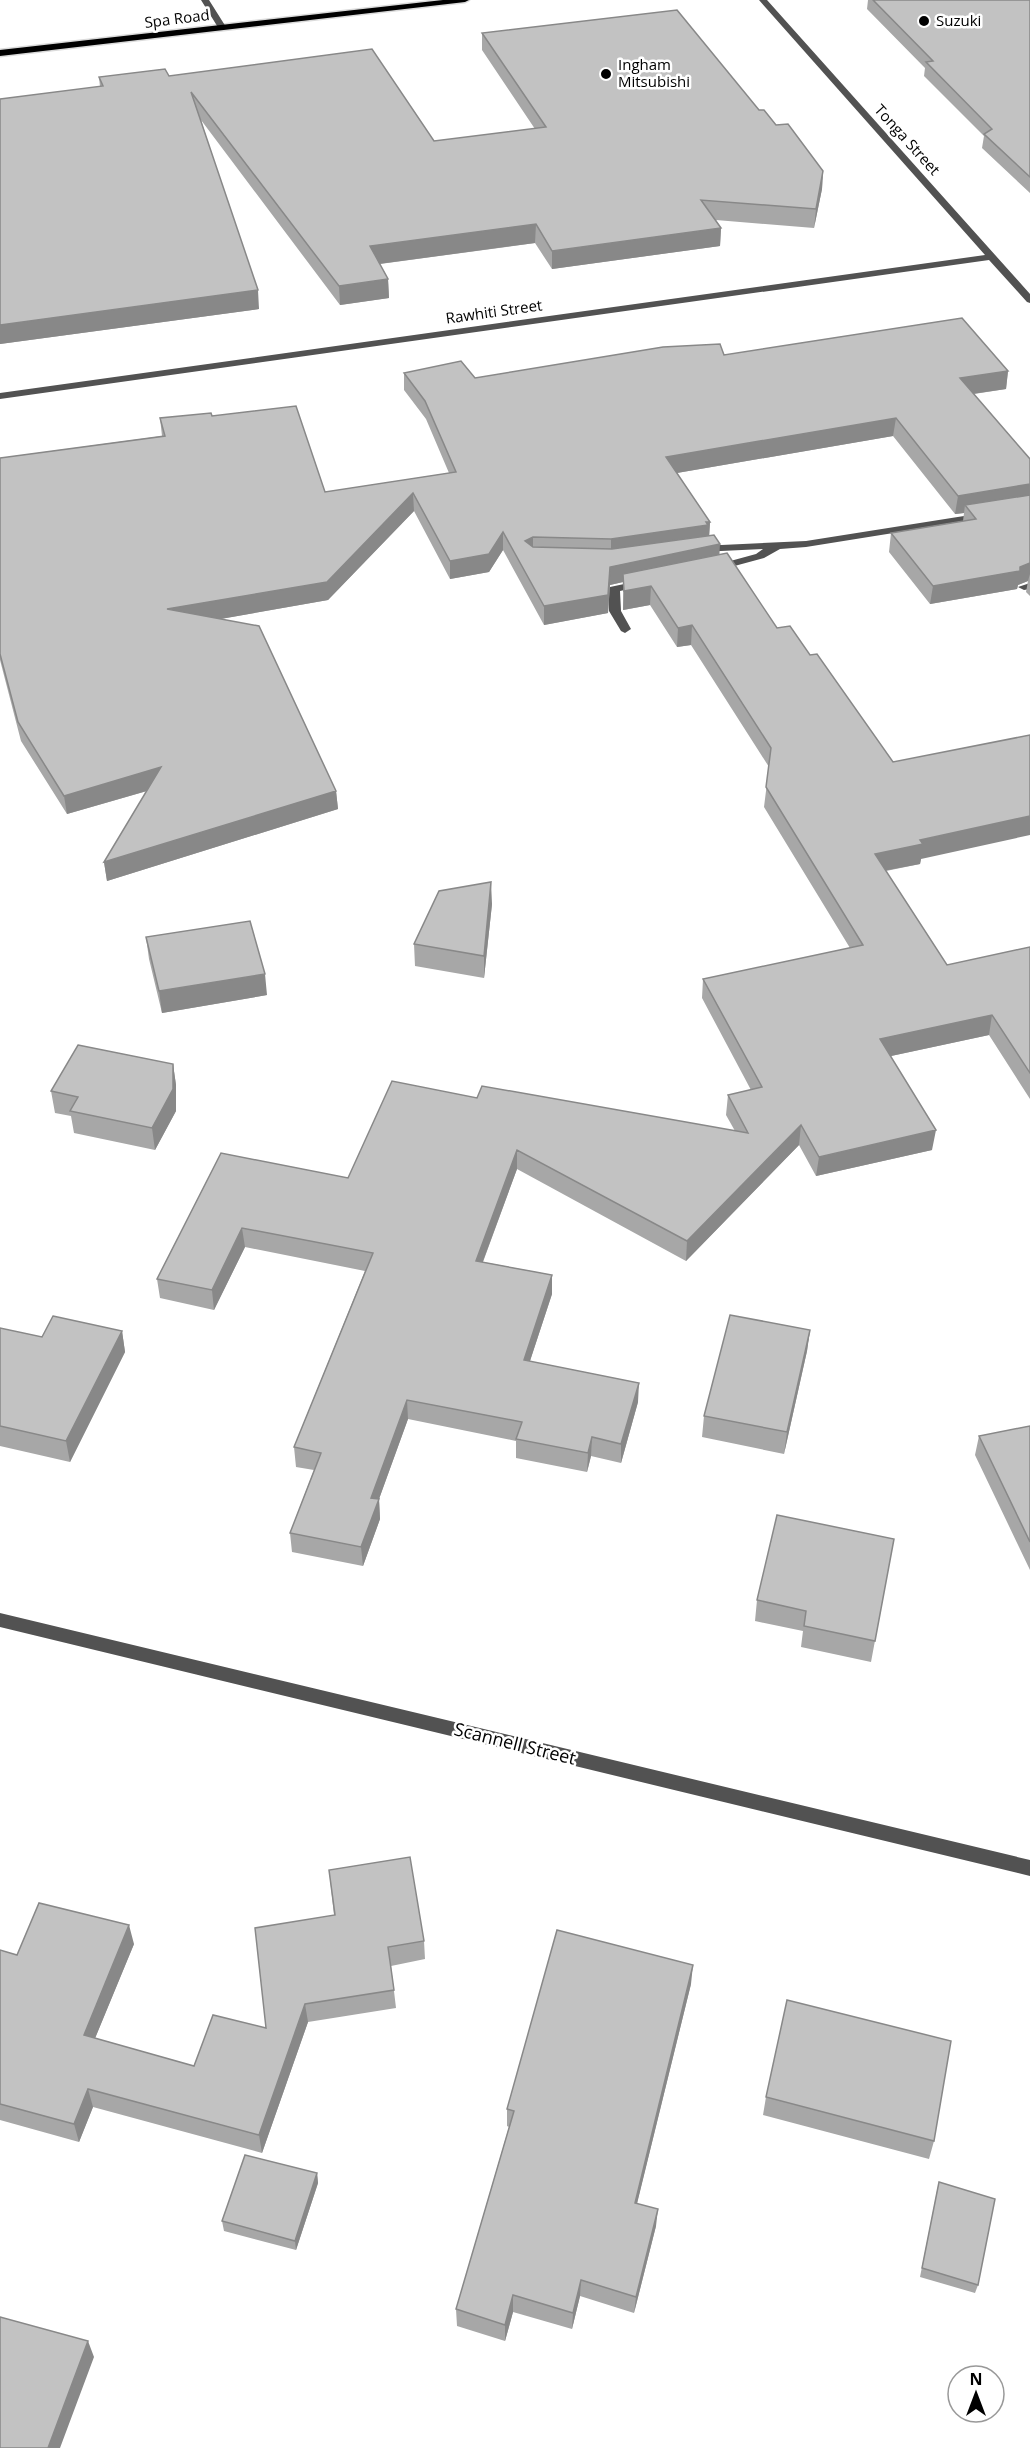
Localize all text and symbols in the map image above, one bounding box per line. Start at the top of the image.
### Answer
street label: Spa Road [143,4,211,32]
place label: Suzuki [936,10,981,30]
marker: Suzuki [917,14,931,28]
place label: Ingham Mitsubishi [618,54,690,91]
marker: Ingham Mitsubishi [599,67,613,81]
street label: Tonga Street [871,100,945,179]
street label: Rawhiti Street [444,294,543,328]
street label: Scannell Street [452,1716,579,1770]
north arrow [946,2364,1006,2424]
text: N [969,2368,983,2390]

